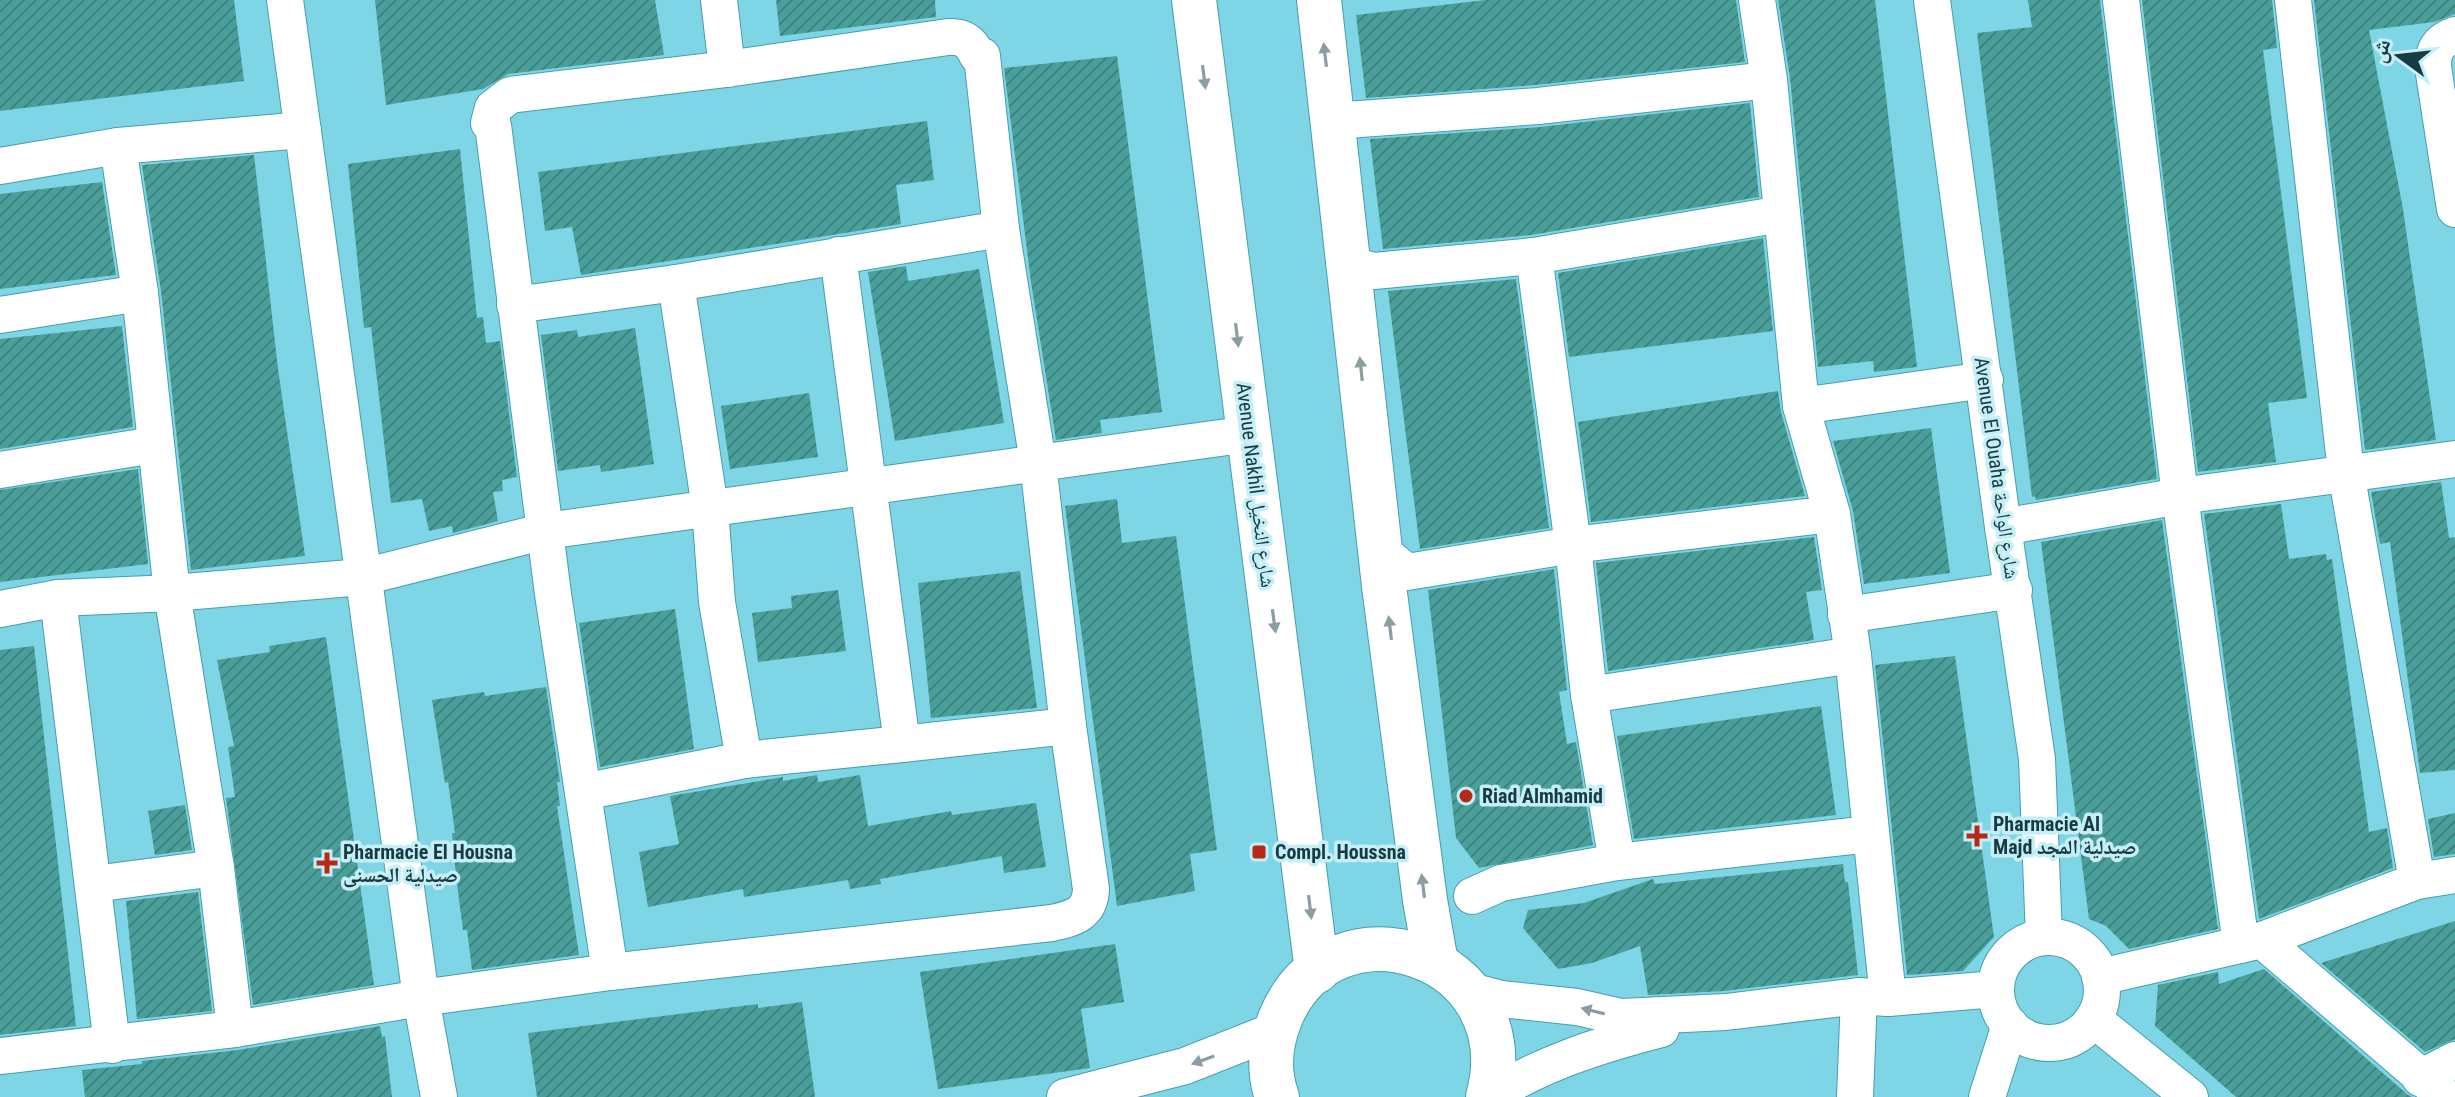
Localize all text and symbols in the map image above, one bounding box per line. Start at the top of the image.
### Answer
north arrow [2359,16,2439,96]
text: ش [2365,36,2396,66]
one-way arrow [1319,42,1332,67]
one-way arrow [1197,65,1210,90]
one-way arrow [1230,323,1243,348]
street label: Avenue El Ouaha شارع الواحة [1969,355,2024,581]
one-way arrow [1354,356,1367,381]
street label: Avenue Nakhil شارع النخيل [1231,381,1280,589]
one-way arrow [1267,609,1280,634]
one-way arrow [1383,615,1396,640]
place label: Riad Almhamid [1482,784,1603,808]
marker: Riad Almhamid [1457,787,1475,805]
place label: Pharmacie Al Majd صيدلية المجد [1993,812,2136,859]
marker: Pharmacie Al Majd صيدلية المجد [1968,827,1986,845]
place label: Pharmacie El Housna صيدلية الحسنى [343,840,513,888]
place label: Compl. Houssna [1275,840,1406,864]
marker: Compl. Houssna [1250,843,1268,861]
marker: Pharmacie El Housna صيدلية الحسنى [318,854,336,872]
one-way arrow [1416,873,1429,898]
one-way arrow [1304,894,1317,919]
one-way arrow [1581,1004,1606,1016]
one-way arrow [1191,1054,1215,1066]

